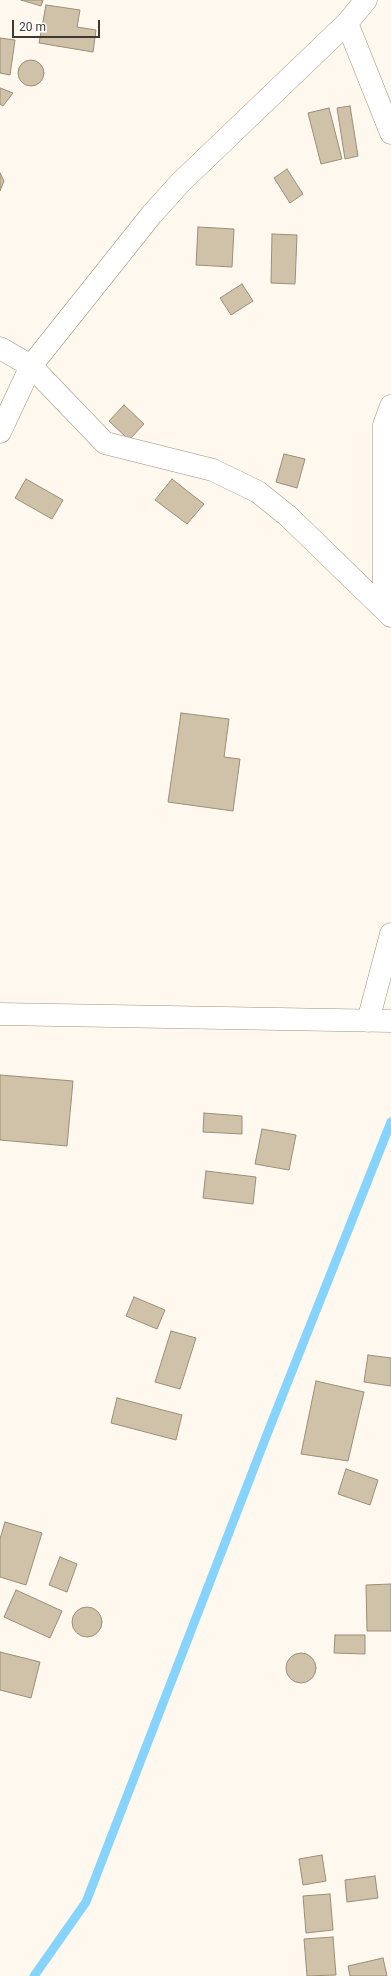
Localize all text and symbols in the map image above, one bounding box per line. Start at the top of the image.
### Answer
scale bar [14,12,102,38]
text: 20 m [19,20,46,34]

